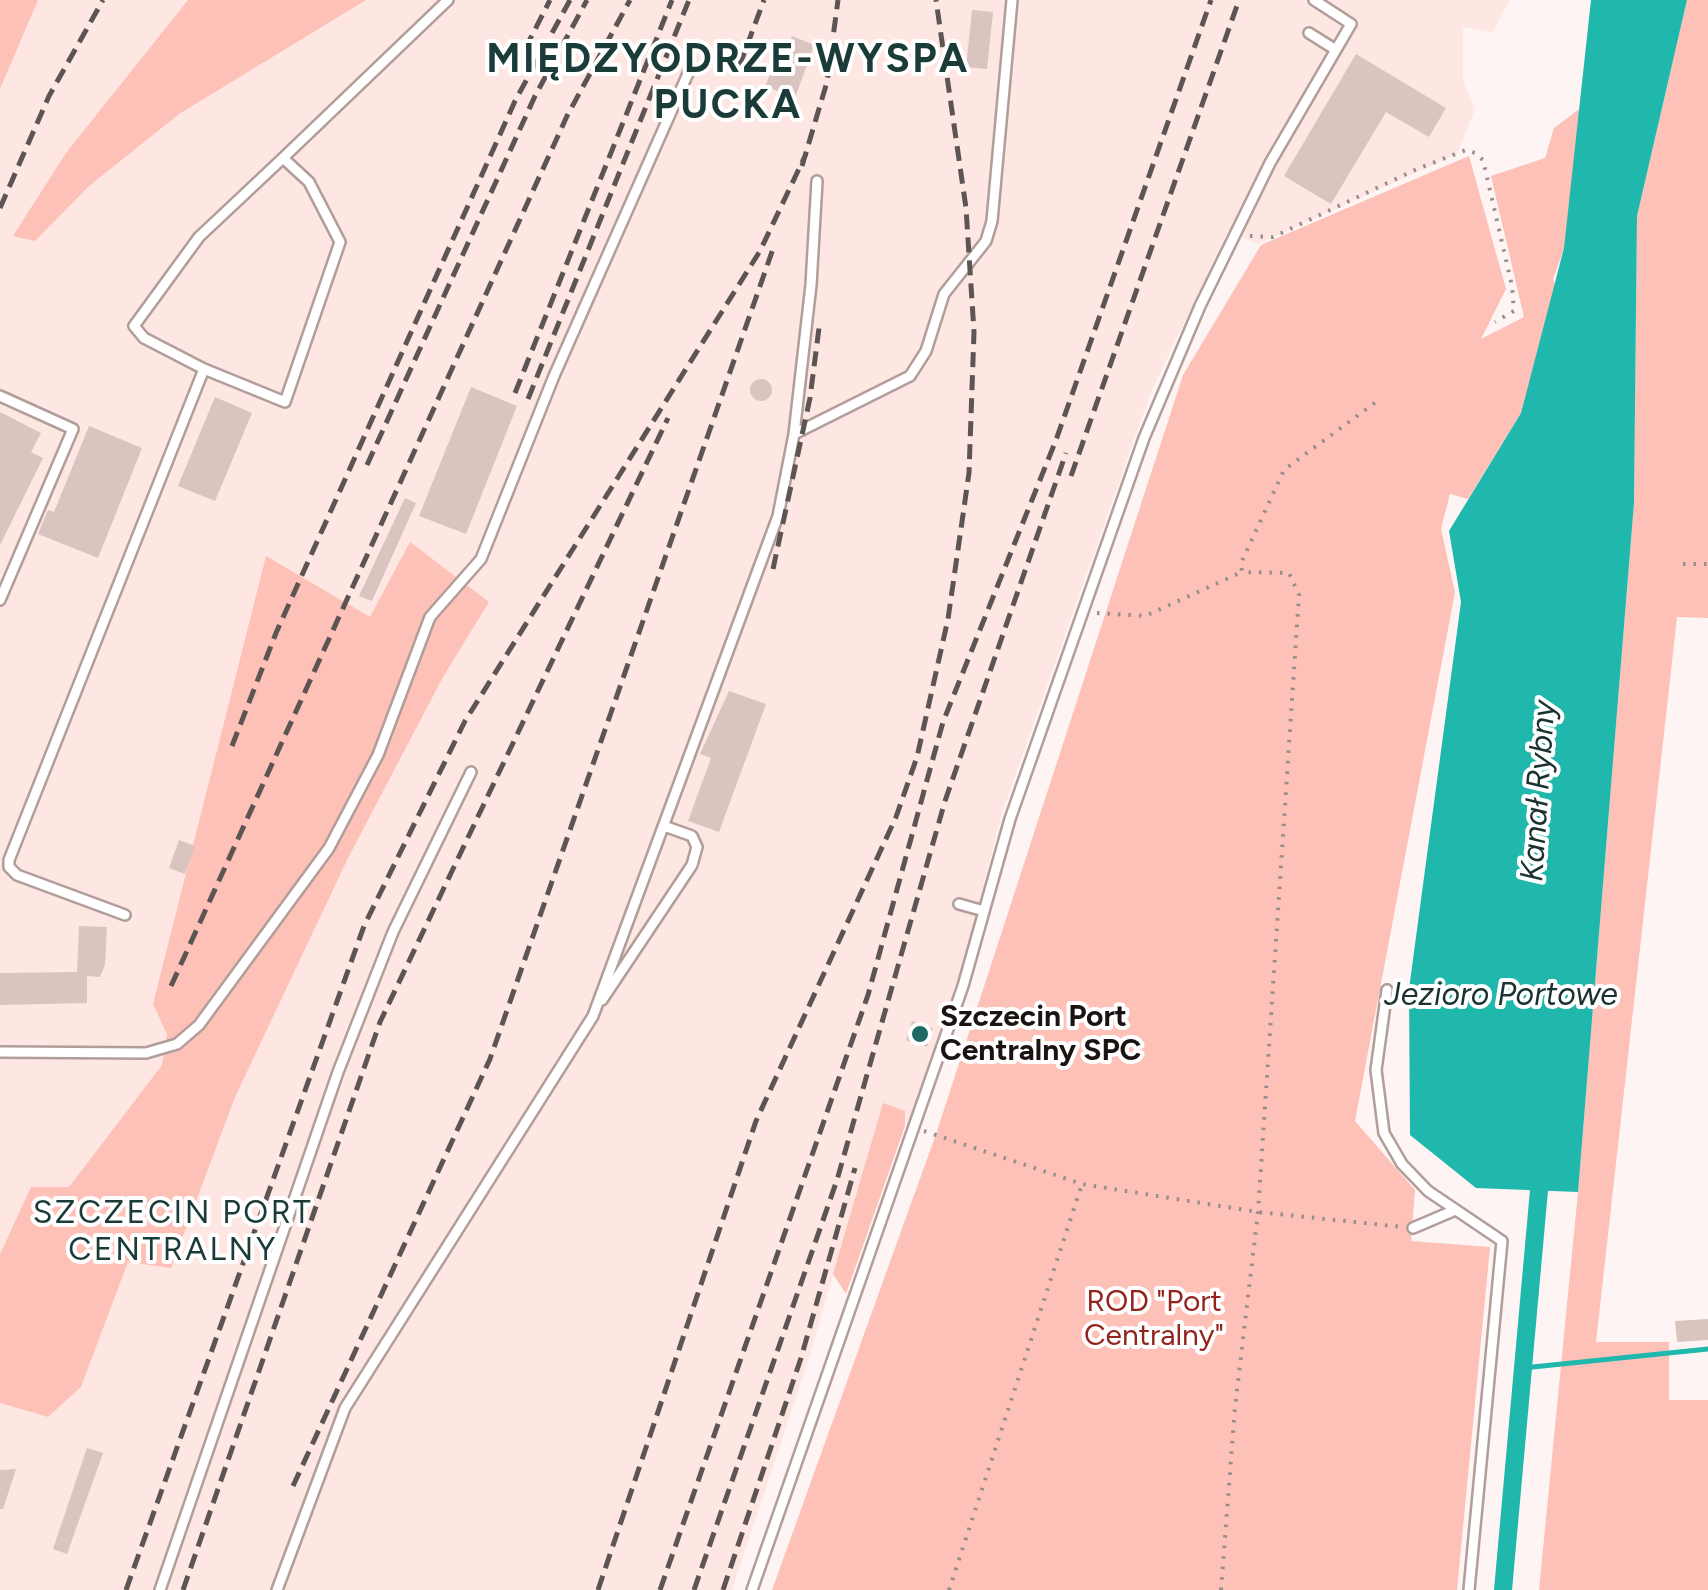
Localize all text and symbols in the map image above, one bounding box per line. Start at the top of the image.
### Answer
district label: MIĘDZYODRZE-WYSPA PUCKA [486,36,970,130]
water label: Kanał Rybny [1514,699,1564,883]
water label: Jezioro Portowe [1384,977,1618,1015]
place label: Szczecin Port Centralny SPC [940,999,1141,1070]
marker: Szczecin Port Centralny SPC [909,1023,931,1045]
district label: SZCZECIN PORT CENTRALNY [33,1195,313,1270]
park label: ROD "Port Centralny" [1084,1284,1224,1354]

